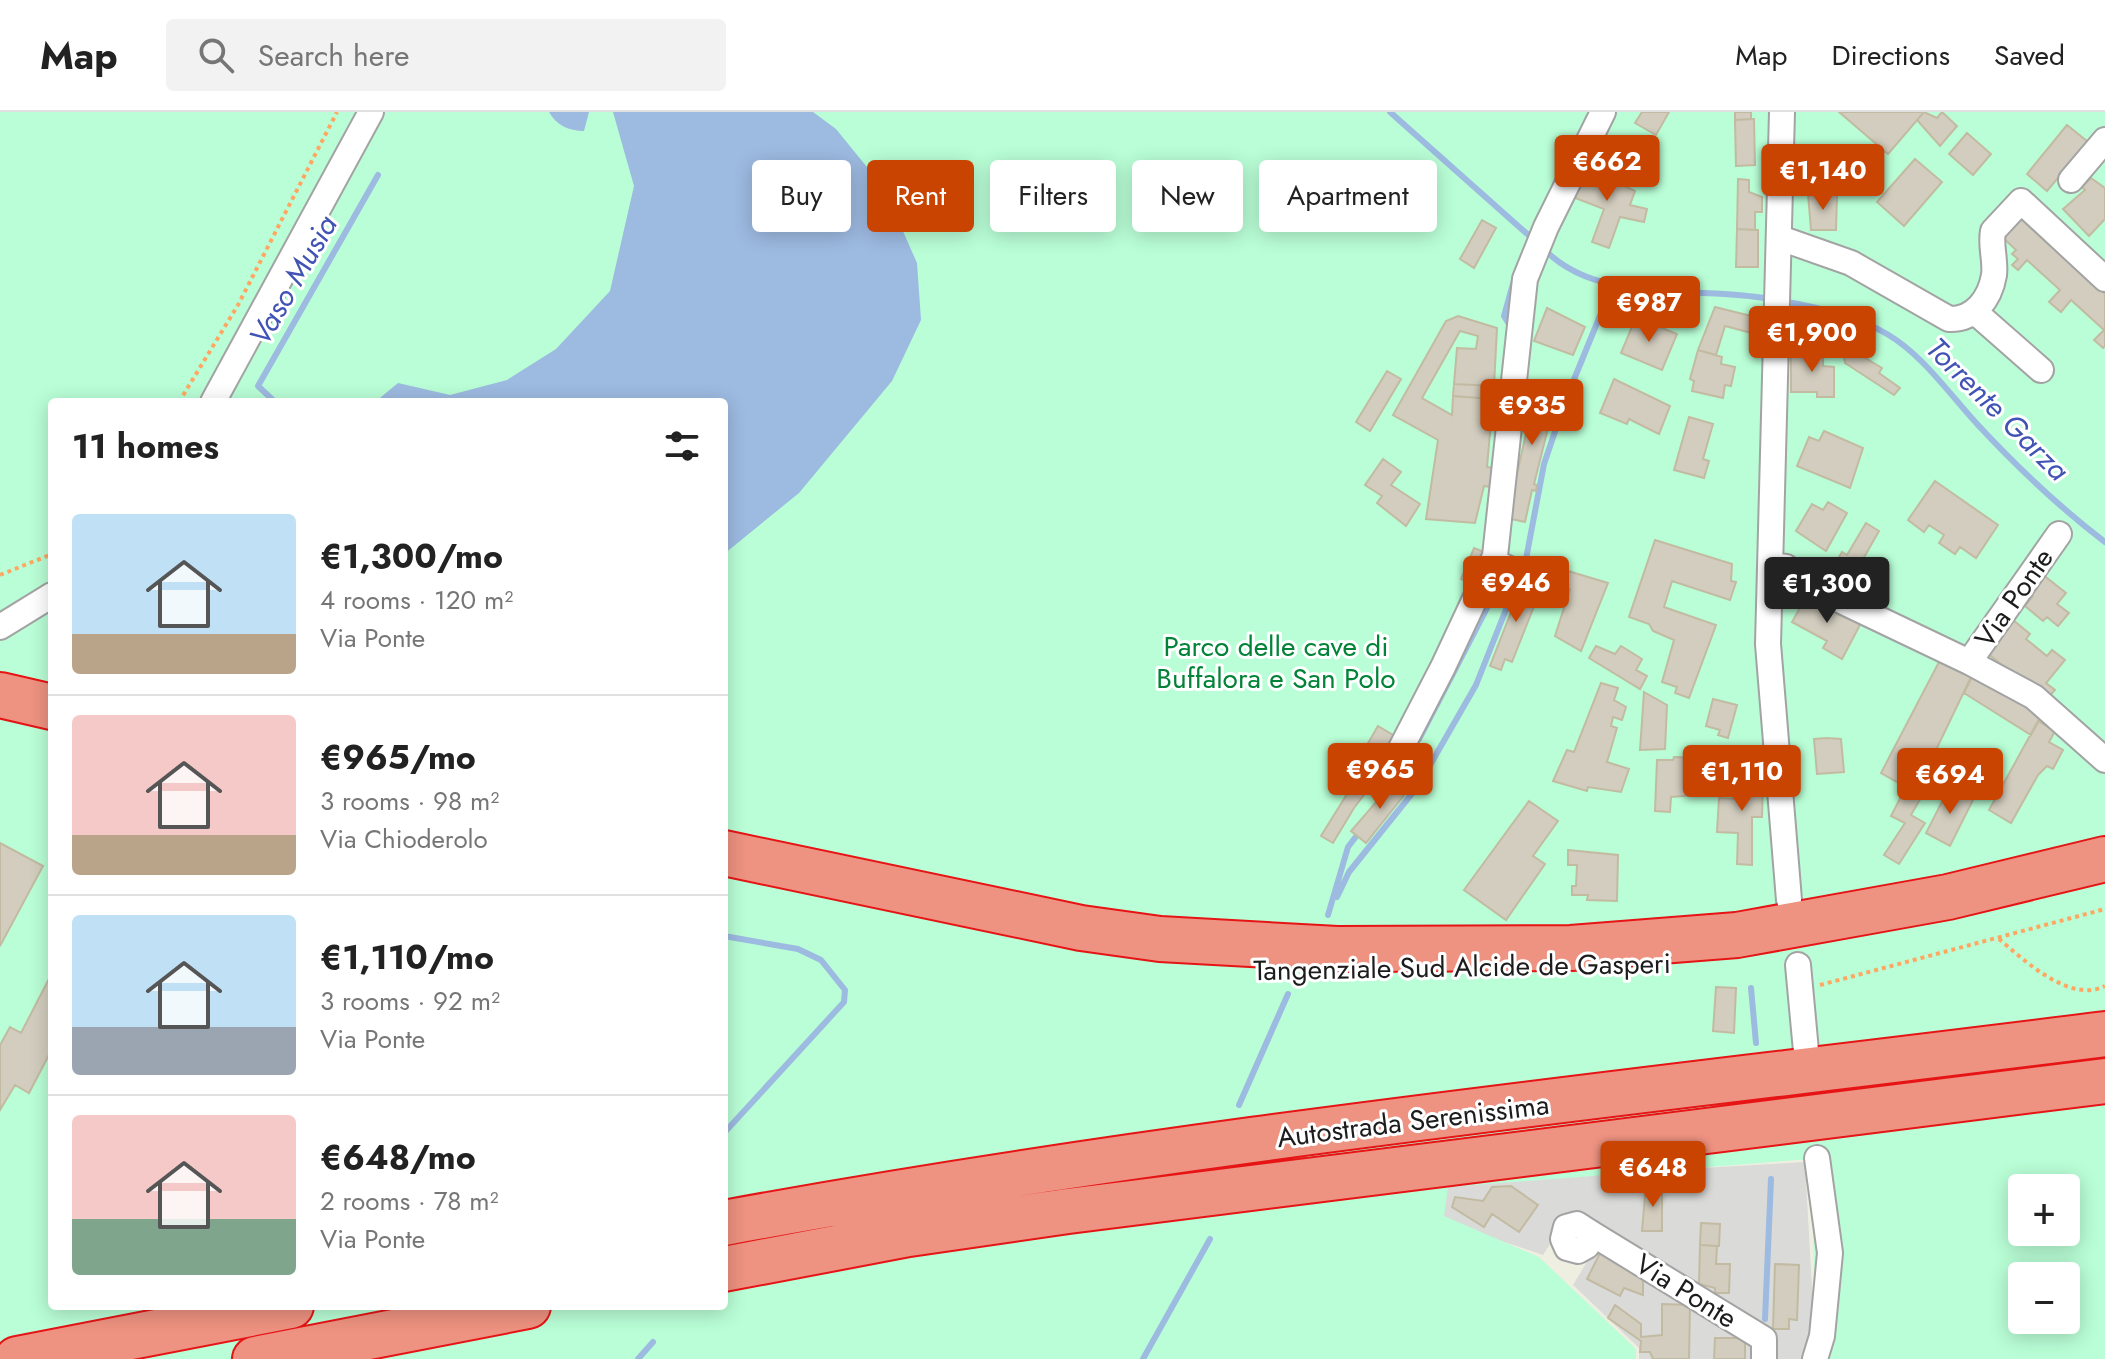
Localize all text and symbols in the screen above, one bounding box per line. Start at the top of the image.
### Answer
search box [166,19,726,91]
text: Map [40,28,118,83]
icon: search [194,33,238,77]
text: Search here [258,34,410,77]
text: Map [1735,35,1787,76]
text: Directions [1831,35,1950,76]
text: Saved [1994,35,2065,76]
pin: €662 [1560,135,1654,203]
text: €662 [1573,142,1641,180]
pin: €1,140 [1758,144,1888,212]
text: €1,140 [1779,151,1867,189]
chip: Buy [752,160,851,232]
chip: Rent [867,160,974,232]
chip: Filters [990,160,1116,232]
chip: New [1132,160,1243,232]
chip: Apartment [1259,160,1437,232]
water label: Vaso Musia [238,206,348,353]
pin: €987 [1602,276,1696,344]
text: €987 [1616,283,1682,321]
pin: €1,900 [1747,306,1877,374]
text: €1,900 [1767,313,1857,351]
water label: Torrente Garza [1917,328,2080,491]
pin: €935 [1485,379,1579,447]
text: €935 [1498,386,1566,424]
text: 11 homes [72,422,219,471]
icon: filters [660,424,704,468]
text: €1,300/mo [320,532,503,581]
street label: Via Ponte [1965,540,2063,656]
icon: home [136,546,232,642]
pin: €946 [1469,556,1563,624]
pin: €1,300 [1762,557,1892,625]
text: €946 [1481,563,1551,601]
text: €1,300 [1782,564,1872,602]
text: 4 rooms · 120 m² [320,581,513,619]
text: Via Ponte [320,619,425,657]
park label: Parco delle cave di Buffalora e San Polo [1156,626,1396,699]
text: €965/mo [320,733,476,782]
pin: €965 [1333,743,1427,811]
pin: €1,110 [1677,745,1807,813]
icon: home [136,747,232,843]
pin: €694 [1903,748,1997,816]
text: €965 [1346,750,1414,788]
text: €1,110 [1701,752,1783,790]
text: €694 [1915,755,1985,793]
text: 3 rooms · 98 m² [320,782,499,820]
text: Via Chioderolo [320,820,488,858]
text: €1,110/mo [320,933,494,982]
street label: Tangenziale Sud Alcide de Gasperi [1253,943,1671,991]
icon: home [136,947,232,1043]
text: 3 rooms · 92 m² [320,982,500,1020]
text: Via Ponte [320,1020,425,1058]
street label: Autostrada Serenissima [1274,1084,1552,1158]
text: €648/mo [320,1133,476,1182]
pin: €648 [1606,1141,1700,1209]
icon: home [136,1147,232,1243]
text: €648 [1619,1148,1687,1186]
map controls [2008,1174,2080,1334]
button: + [2008,1174,2080,1246]
text: 2 rooms · 78 m² [320,1182,499,1220]
text: Via Ponte [320,1220,425,1258]
street label: Via Ponte [1627,1244,1745,1338]
button: − [2008,1262,2080,1334]

